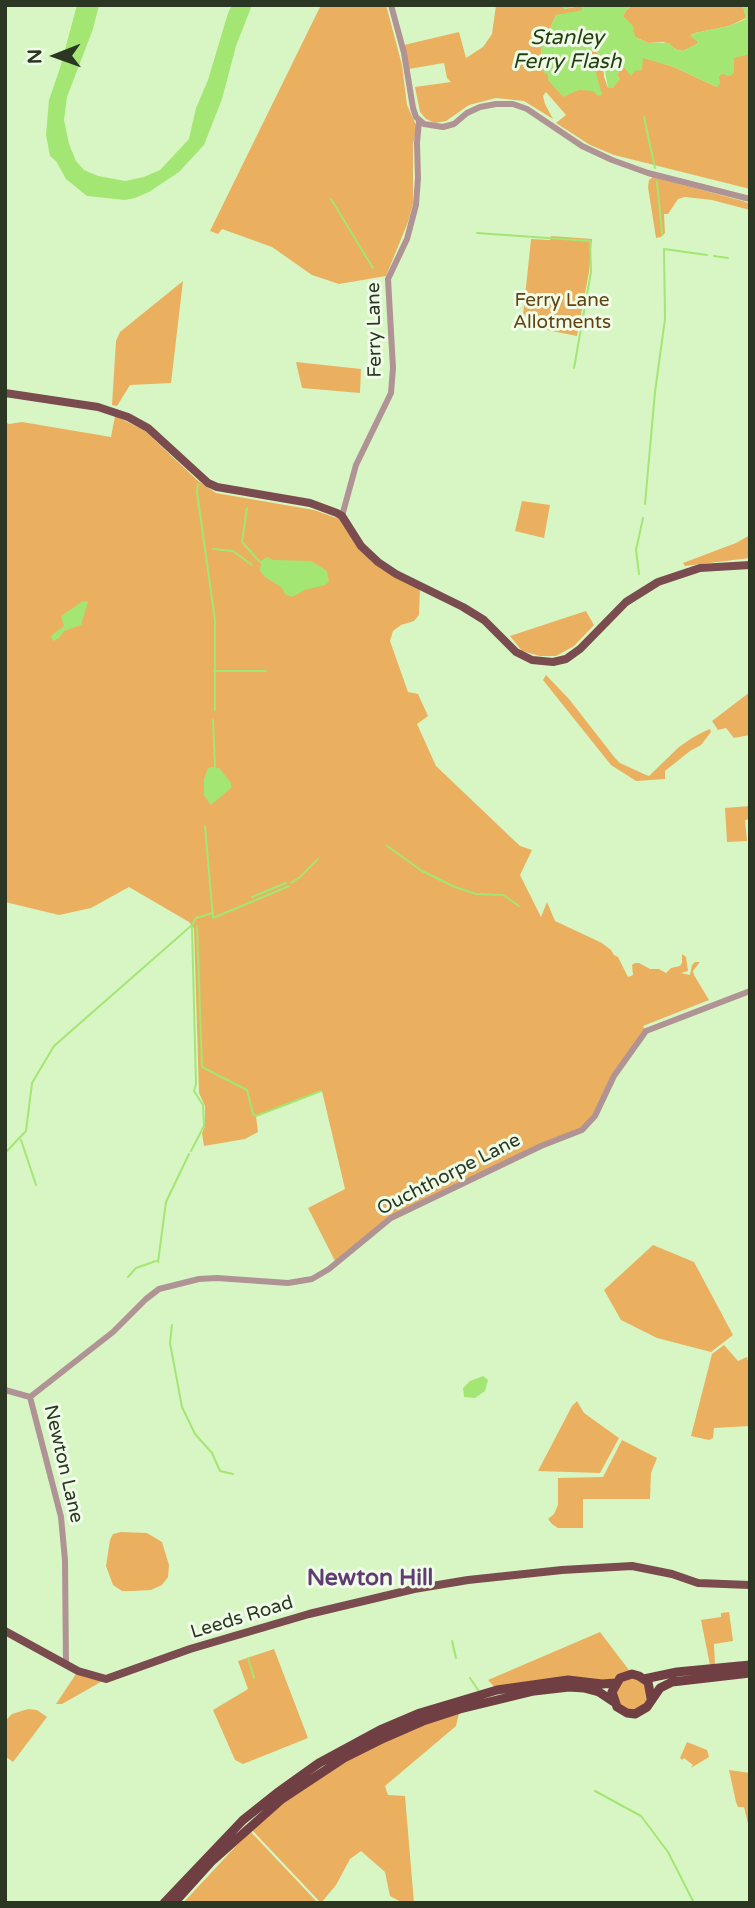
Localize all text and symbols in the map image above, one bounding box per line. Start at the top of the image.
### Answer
north arrow [21,21,91,91]
water label: Stanley Ferry Flash [512,25,622,75]
text: N [24,49,46,64]
street label: Ferry Lane [363,282,387,378]
park label: Ferry Lane Allotments [513,290,611,334]
street label: Ouchthorpe Lane [374,1129,524,1221]
street label: Newton Lane [38,1403,88,1525]
district label: Newton Hill [307,1565,433,1593]
street label: Leeds Road [188,1592,296,1644]

